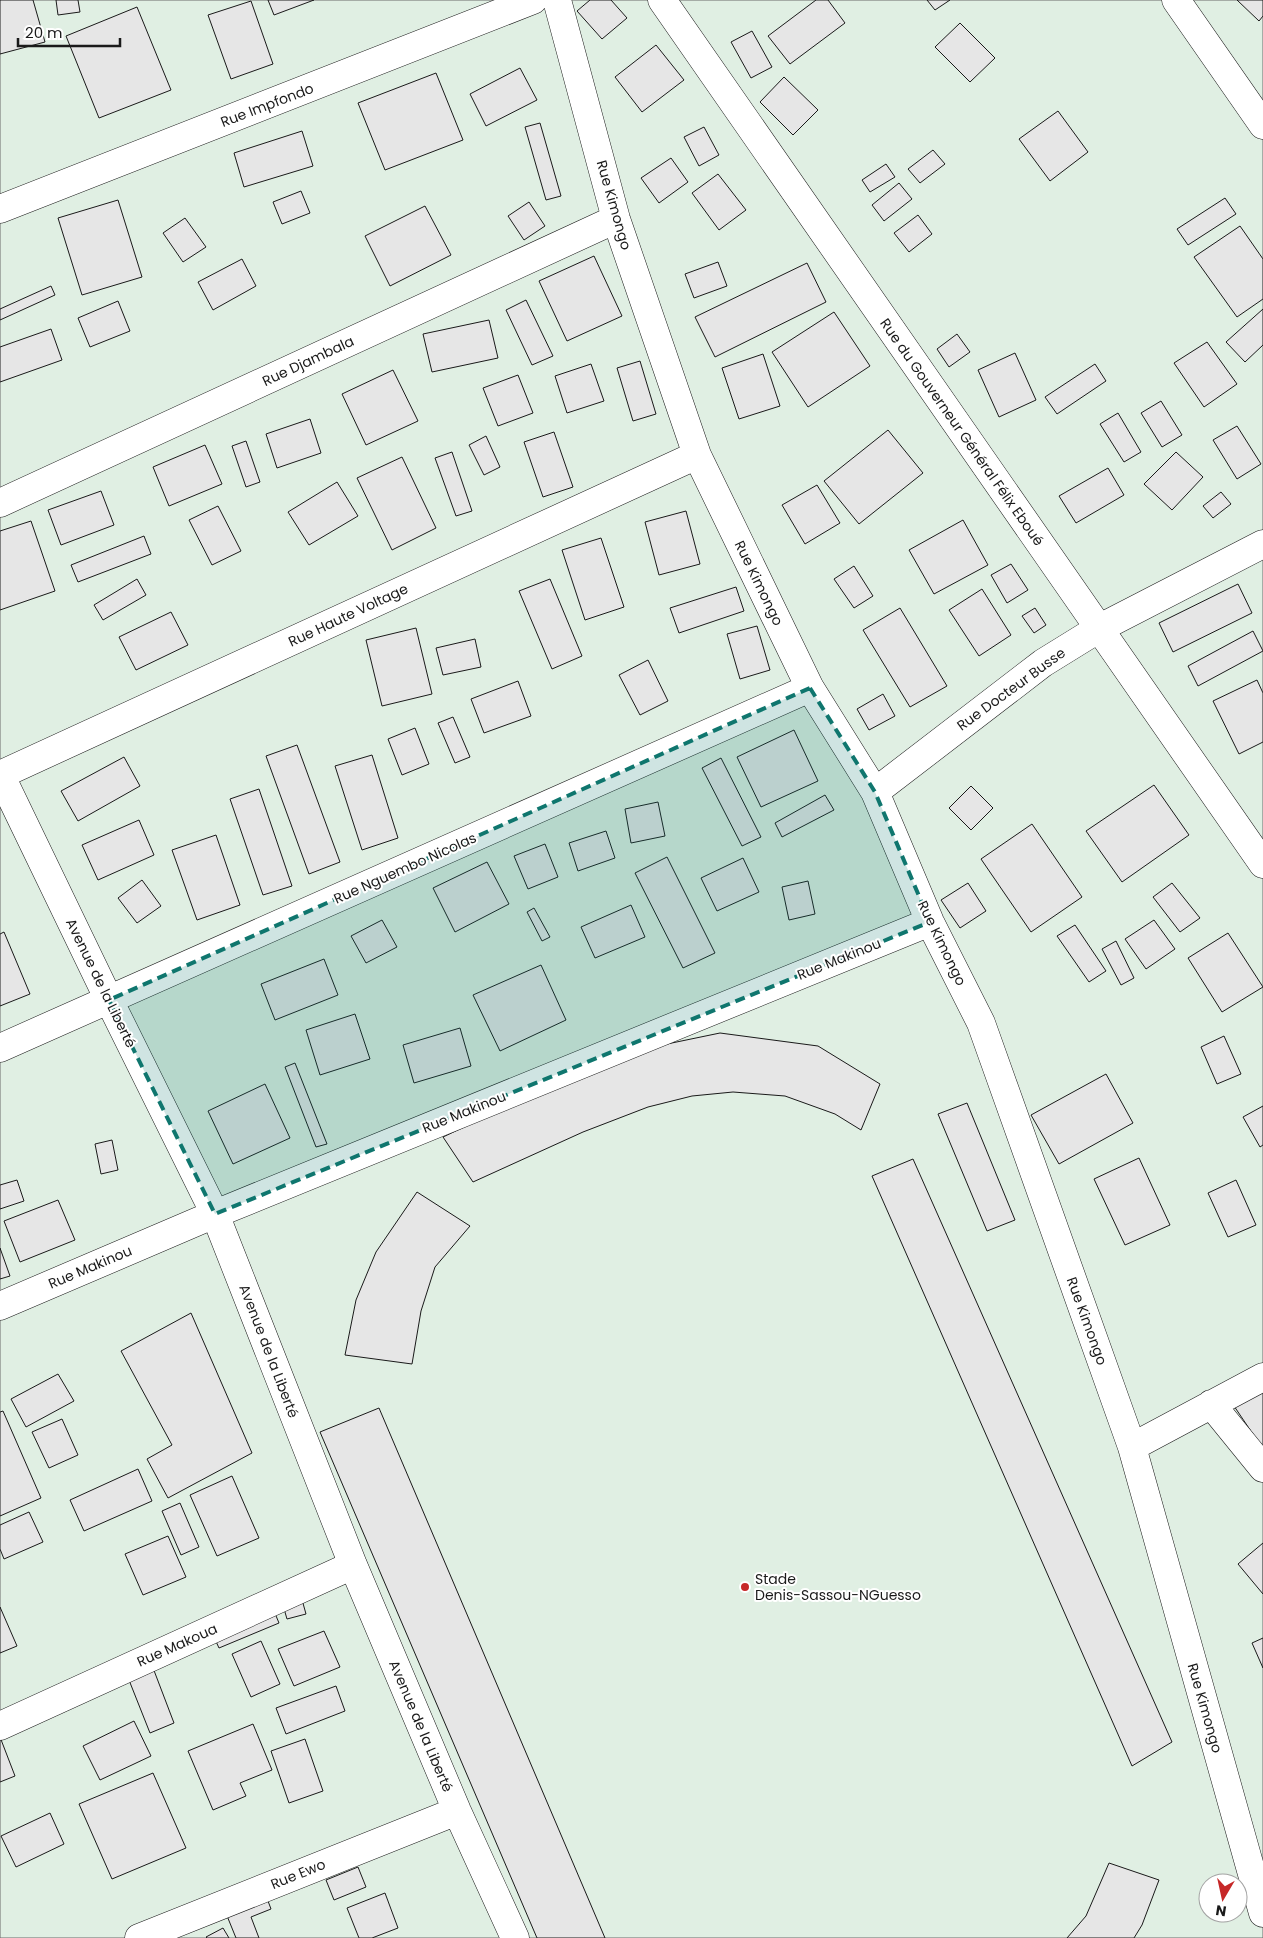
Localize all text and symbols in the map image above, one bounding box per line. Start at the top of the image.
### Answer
scale bar [18,15,120,47]
text: 20 m [25,22,63,43]
street label: Rue Impfondo [218,78,316,132]
street label: Rue Kimongo [592,158,636,252]
street label: Rue du Gouverneur Général Félix Eboué [875,314,1049,550]
street label: Rue Djambala [259,331,357,391]
street label: Rue Kimongo [730,537,788,629]
street label: Rue Haute Voltage [285,578,411,652]
street label: Rue Docteur Busse [953,643,1070,735]
street label: Rue Nguembo Nicolas [330,827,480,909]
street label: Rue Kimongo [913,897,971,989]
street label: Avenue de la Liberté [61,915,141,1051]
street label: Rue Makinou [794,933,884,985]
street label: Rue Makinou [419,1086,509,1138]
street label: Rue Makinou [45,1240,135,1294]
street label: Rue Kimongo [1062,1274,1112,1368]
street label: Avenue de la Liberté [234,1281,304,1421]
place label: Stade Denis-Sassou-NGuesso [755,1569,921,1605]
marker: Stade Denis-Sassou-NGuesso [739,1581,751,1593]
street label: Rue Makoua [134,1618,220,1672]
street label: Avenue de la Liberté [384,1657,458,1795]
street label: Rue Kimongo [1183,1661,1227,1755]
street label: Rue Ewo [268,1854,328,1894]
north arrow [1198,1873,1248,1923]
text: N [1214,1900,1228,1922]

